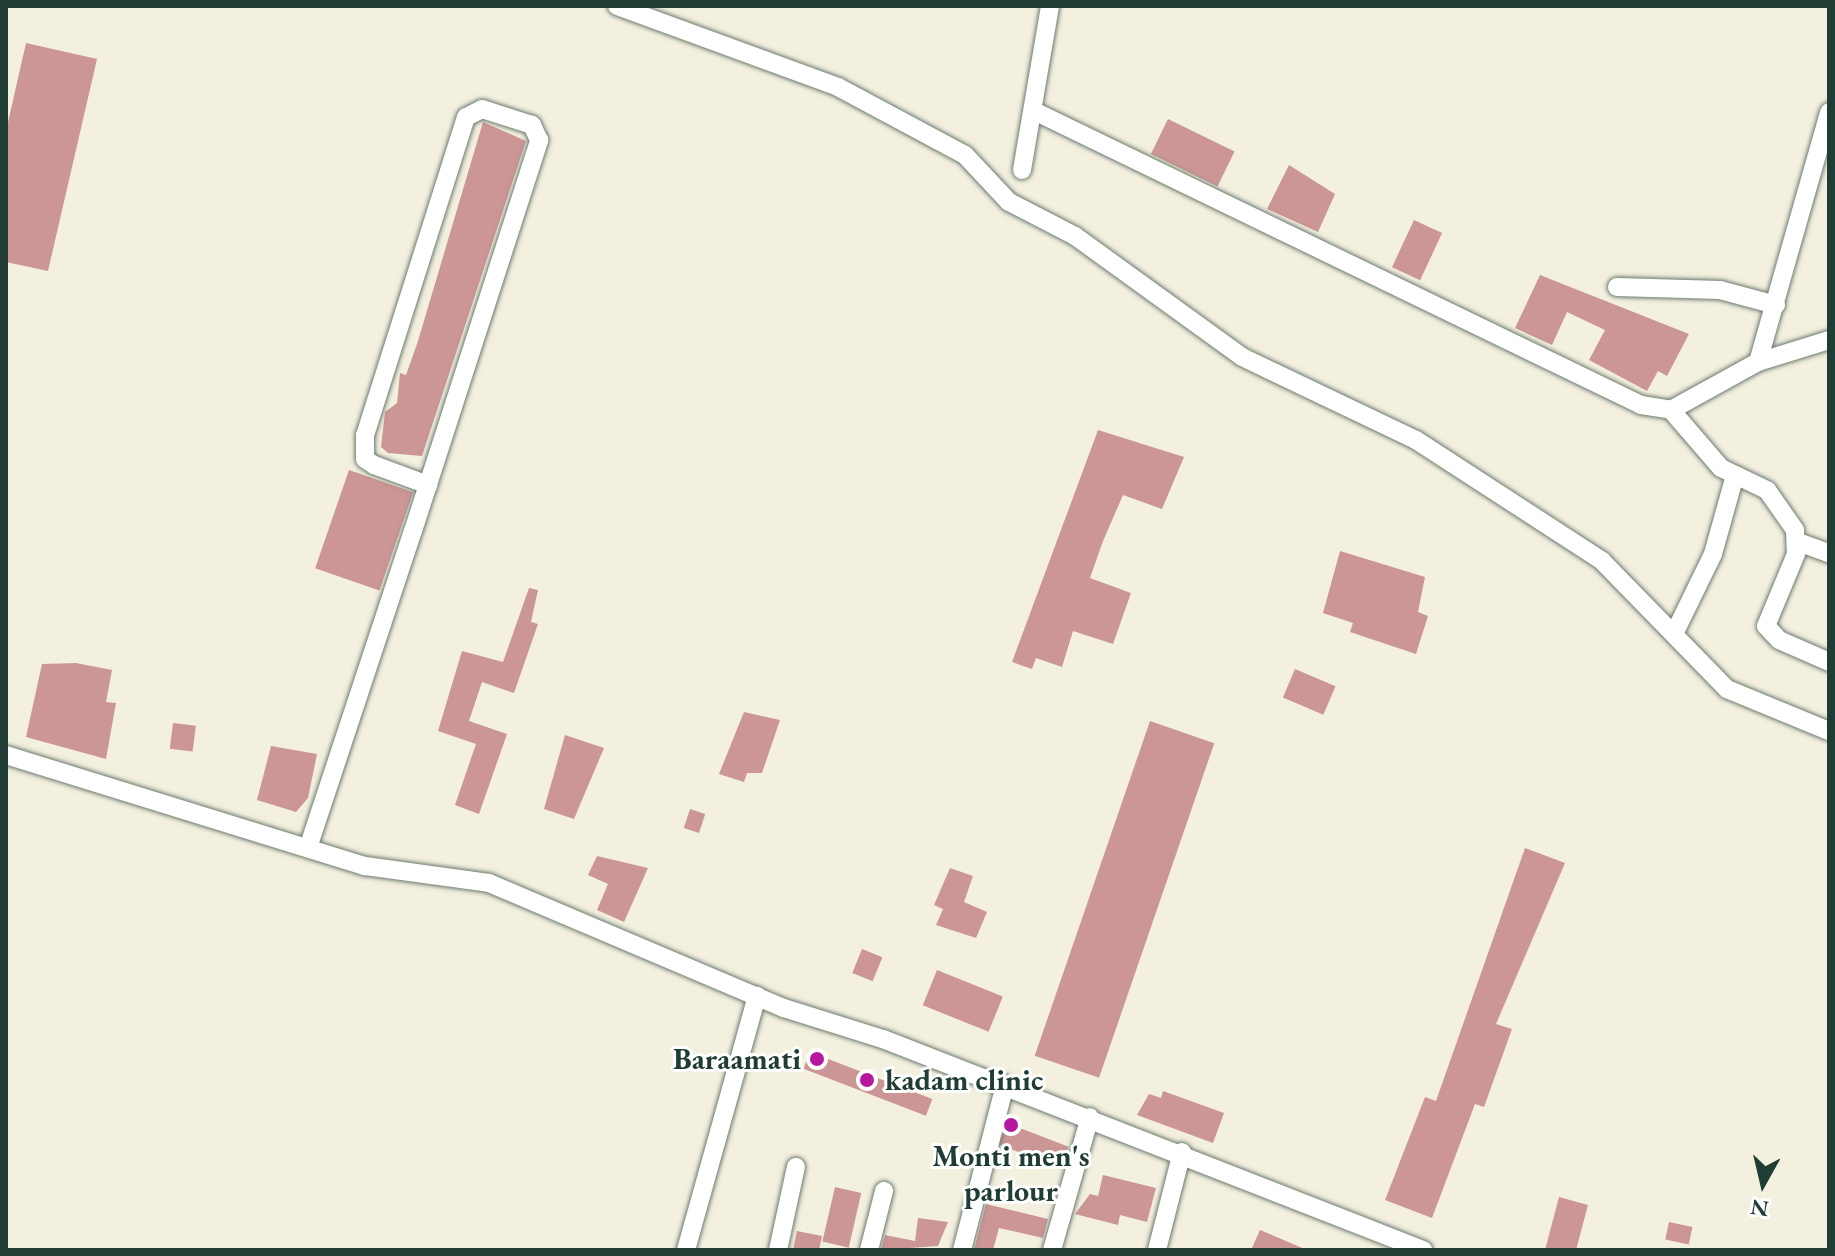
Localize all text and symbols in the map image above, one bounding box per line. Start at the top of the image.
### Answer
place label: Baraamati [673,1041,801,1077]
marker: Baraamati [808,1050,826,1068]
place label: kadam clinic [885,1062,1043,1098]
marker: kadam clinic [856,1069,878,1091]
marker: Monti men's parlour [1002,1116,1020,1134]
place label: Monti men's parlour [932,1138,1090,1208]
north arrow [1723,1144,1803,1224]
text: N [1749,1193,1770,1224]

